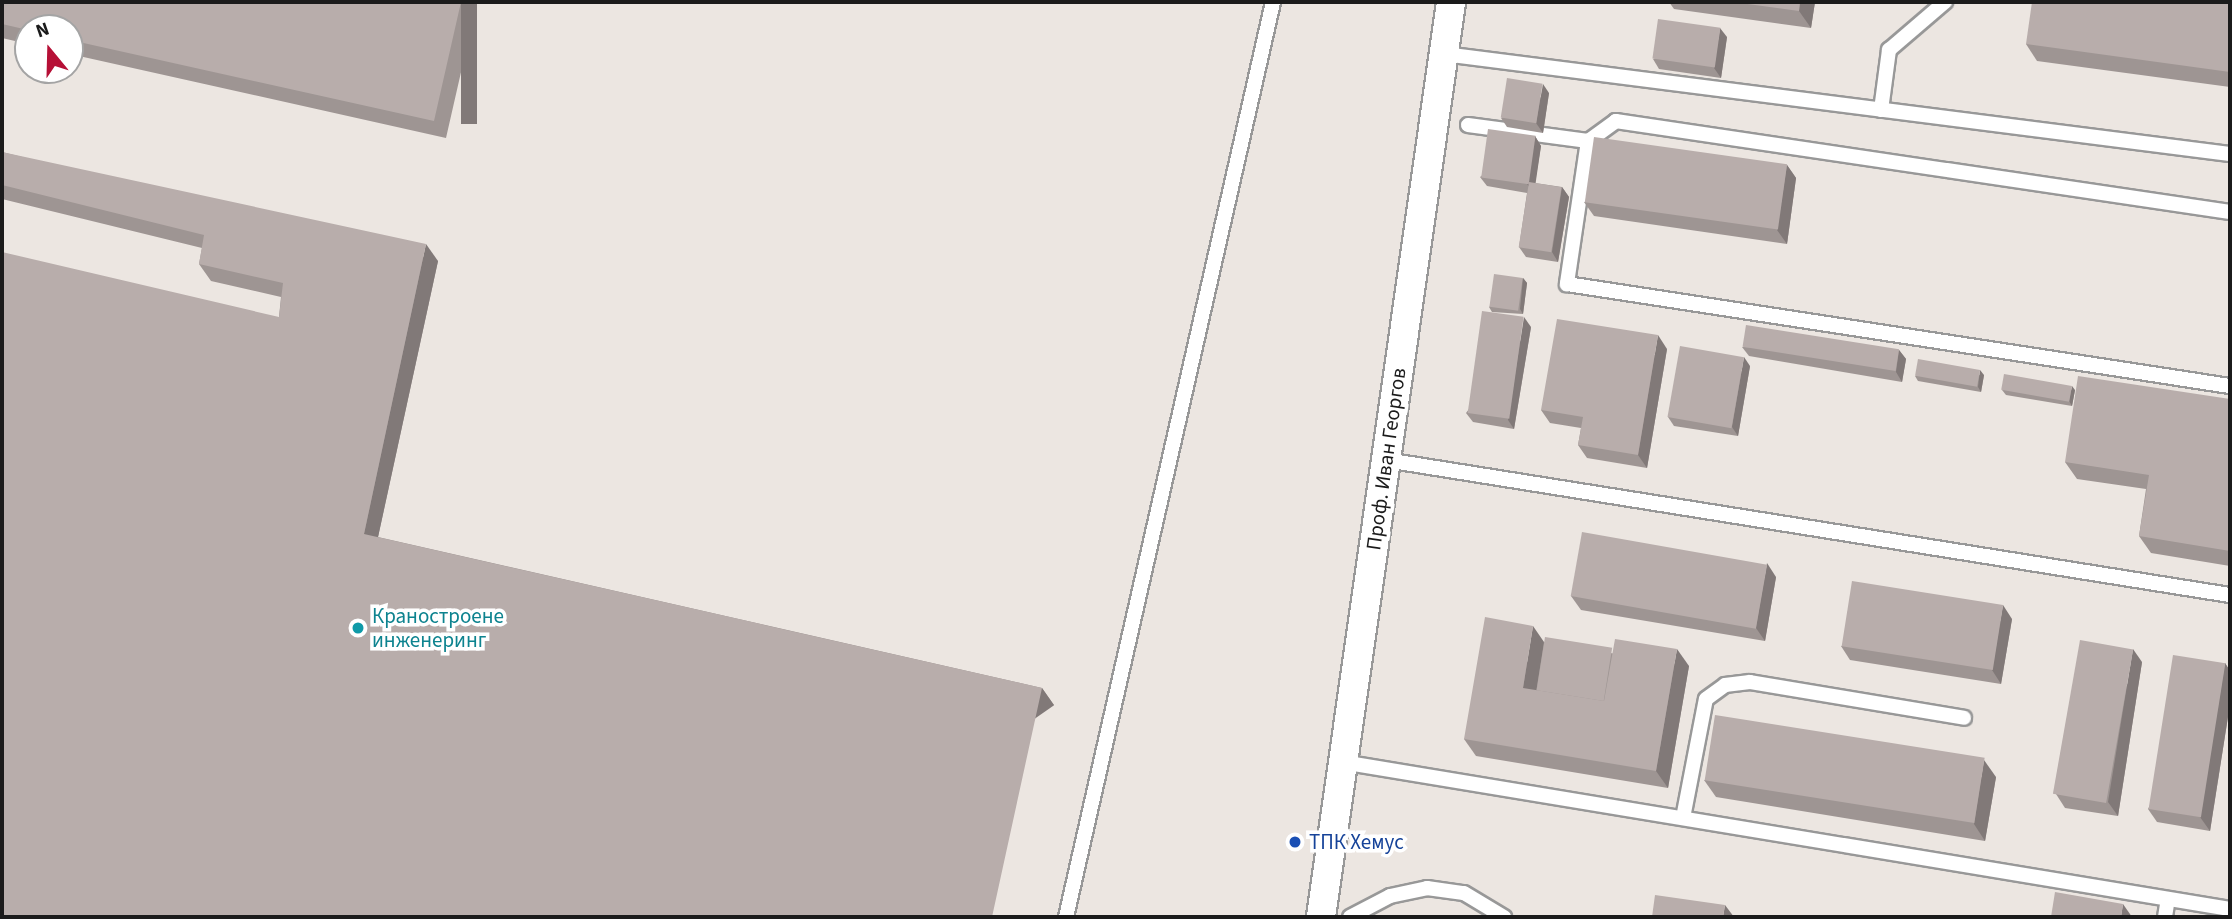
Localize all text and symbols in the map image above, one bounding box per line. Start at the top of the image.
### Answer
north arrow [14,14,84,84]
text: N [32,16,53,45]
street label: Проф. Иван Георгов [1361,366,1411,552]
place label: Краностроене инженеринг [372,603,504,653]
marker: Краностроене инженеринг [350,620,366,636]
place label: ТПК Хемус [1309,829,1404,855]
marker: ТПК Хемус [1287,834,1303,850]

